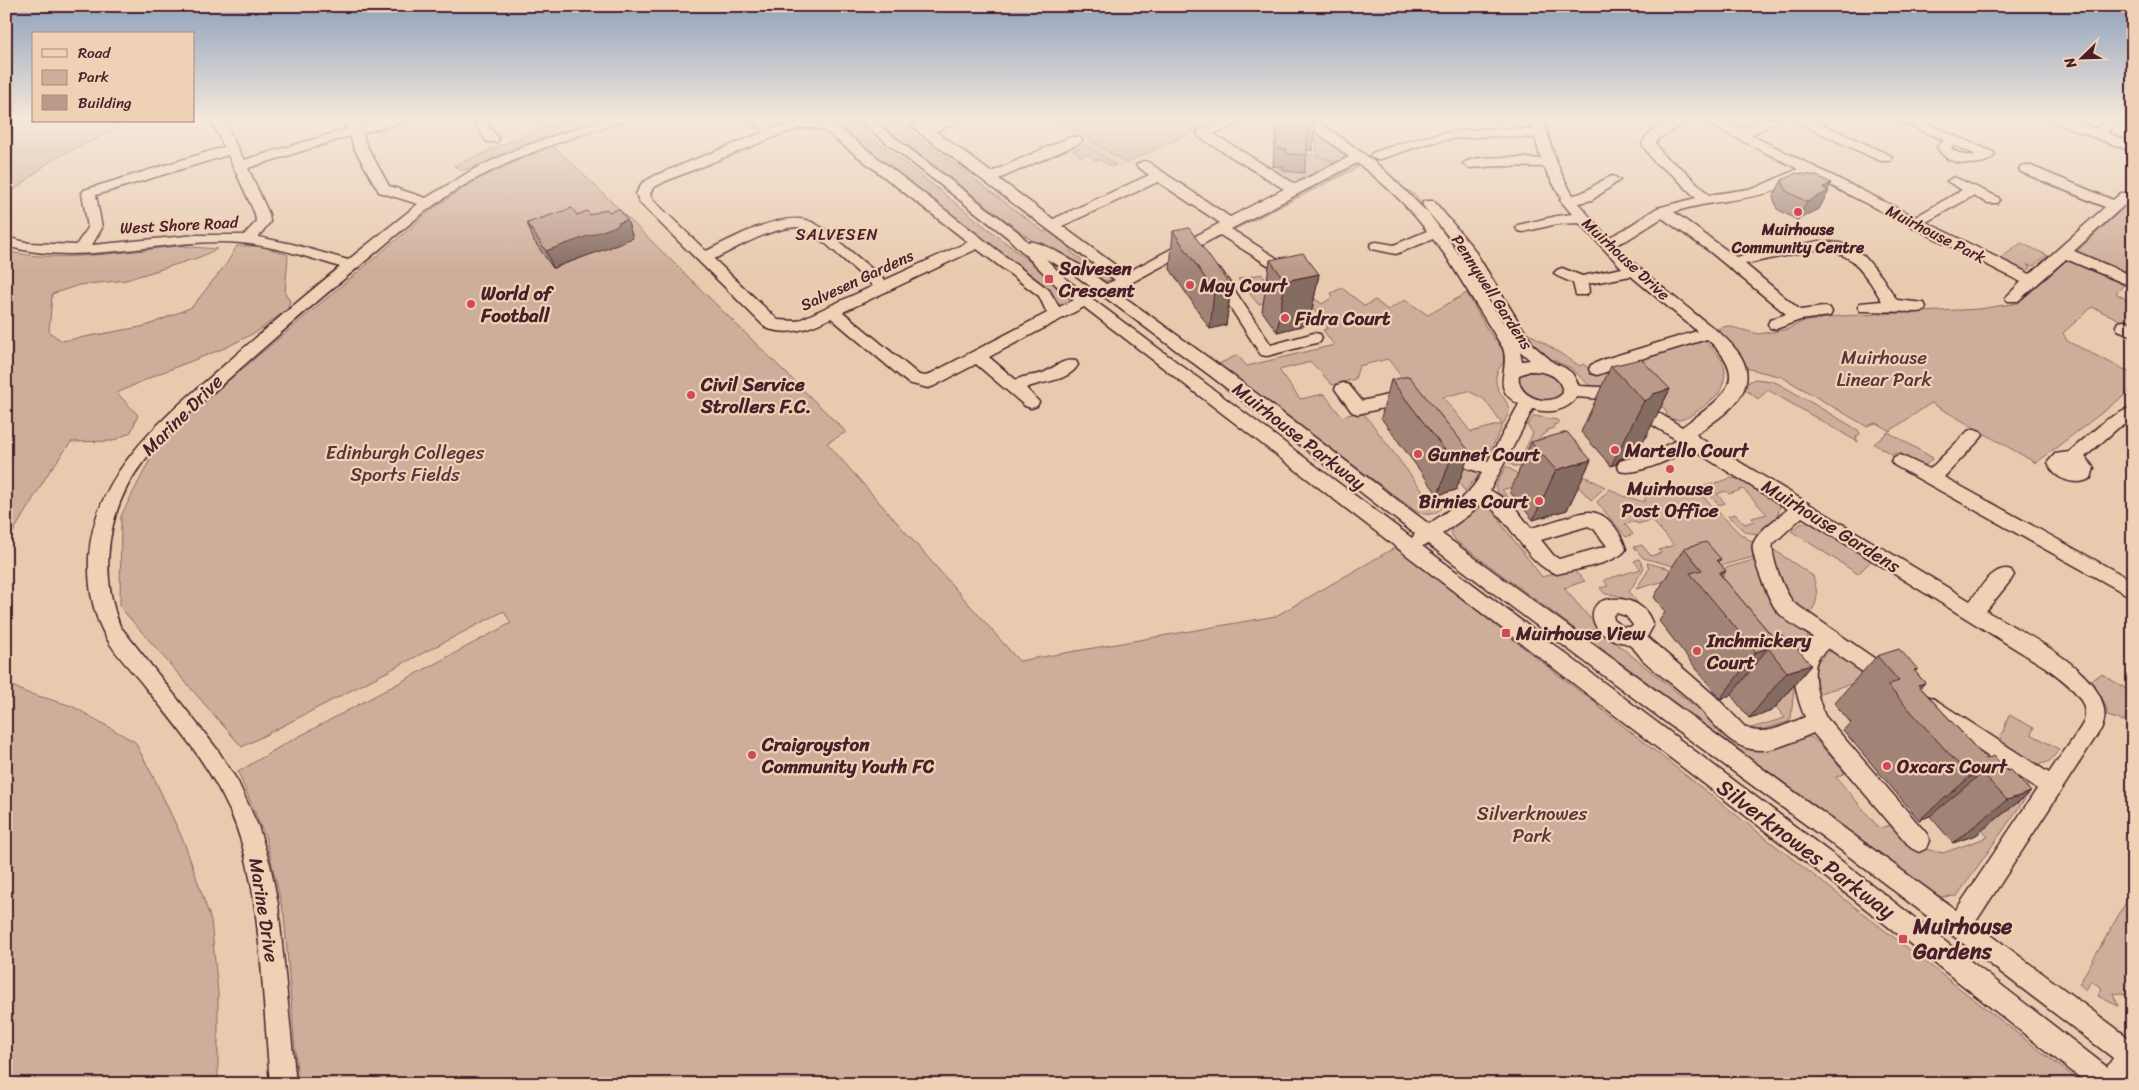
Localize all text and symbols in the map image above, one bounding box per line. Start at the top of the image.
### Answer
legend [32,32,195,122]
north arrow [2056,32,2106,82]
text: Road [78,40,111,66]
text: N [2057,53,2084,73]
text: Park [78,64,109,90]
text: Building [78,90,132,116]
street label: Muirhouse Park [1881,196,1992,272]
marker: Muirhouse Community Centre [1792,206,1804,218]
street label: West Shore Road [119,207,240,243]
street label: Muirhouse Drive [1575,210,1677,308]
place label: Muirhouse Community Centre [1731,215,1865,262]
district label: SALVESEN [795,220,879,249]
street label: Pennywell Gardens [1444,228,1541,356]
street label: Salvesen Gardens [795,241,919,319]
place label: Salvesen Crescent [1058,252,1136,307]
place label: May Court [1199,269,1288,302]
marker: Salvesen Crescent [1043,273,1055,285]
place label: World of Football [480,277,555,332]
marker: May Court [1184,279,1196,291]
marker: World of Football [465,298,477,310]
place label: Fidra Court [1294,302,1391,335]
marker: Fidra Court [1279,312,1291,324]
park label: Muirhouse Linear Park [1836,341,1933,396]
street label: Marine Drive [133,366,231,464]
place label: Civil Service Strollers F.C. [700,368,812,423]
street label: Muirhouse Parkway [1225,373,1373,499]
marker: Civil Service Strollers F.C. [685,389,697,401]
place label: Martello Court [1624,434,1750,467]
park label: Edinburgh Colleges Sports Fields [326,436,485,491]
place label: Gunnet Court [1427,438,1541,471]
marker: Martello Court [1609,444,1621,456]
marker: Gunnet Court [1412,448,1424,460]
marker: Muirhouse Post Office [1664,463,1676,475]
street label: Muirhouse Gardens [1755,470,1907,582]
place label: Muirhouse Post Office [1622,472,1719,527]
place label: Birnies Court [1419,485,1530,518]
marker: Birnies Court [1533,495,1545,507]
place label: Muirhouse View [1515,617,1646,650]
place label: Inchmickery Court [1706,624,1812,679]
marker: Muirhouse View [1500,627,1512,639]
marker: Inchmickery Court [1691,645,1703,657]
place label: Craigroyston Community Youth FC [761,728,935,783]
marker: Craigroyston Community Youth FC [746,749,758,761]
place label: Oxcars Court [1897,750,2008,783]
marker: Oxcars Court [1881,760,1893,772]
street label: Silverknowes Parkway [1708,768,1905,930]
park label: Silverknowes Park [1477,797,1587,852]
street label: Marine Drive [239,855,289,965]
place label: Muirhouse Gardens [1912,907,2013,971]
marker: Muirhouse Gardens [1897,933,1909,945]

